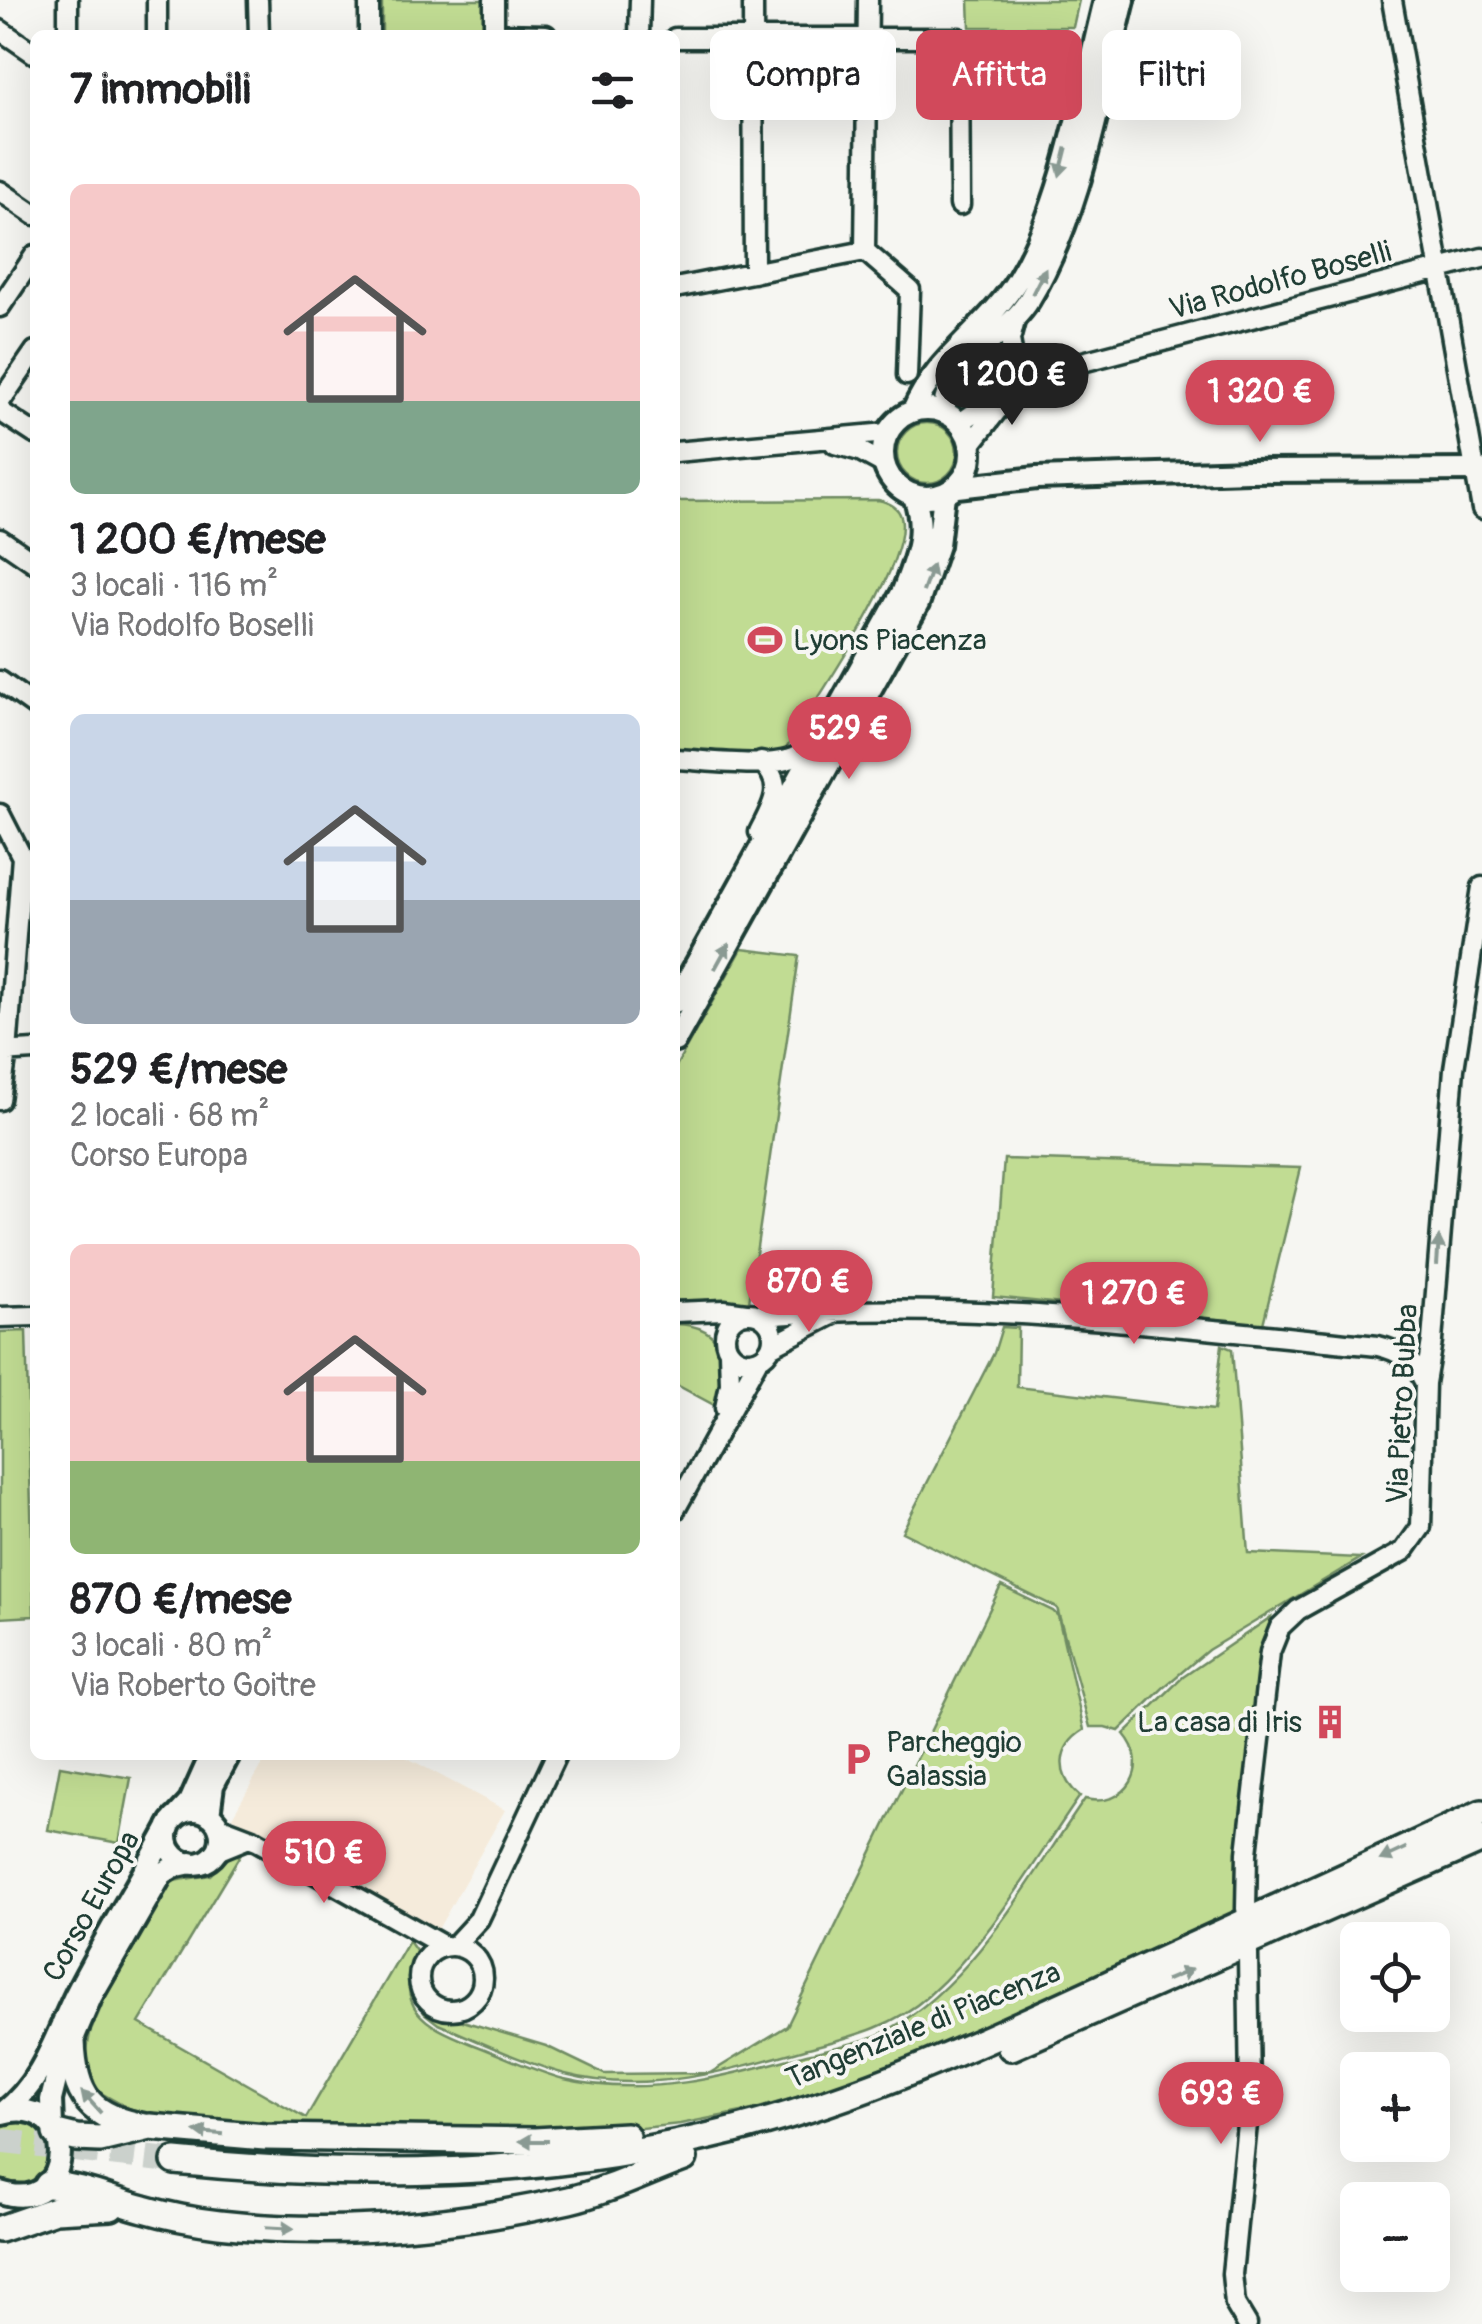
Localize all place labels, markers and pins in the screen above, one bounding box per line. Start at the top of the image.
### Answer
pin: 1 200 € [920,343,1104,428]
pin: 1 320 € [1168,360,1352,445]
sports icon: Lyons Piacenza [746,621,784,659]
place label: Lyons Piacenza [793,622,987,659]
pin: 529 € [779,697,919,782]
pin: 870 € [739,1250,879,1335]
pin: 1 270 € [1042,1262,1226,1347]
building icon: La casa di Iris [1311,1703,1349,1741]
place label: La casa di Iris [1137,1704,1302,1741]
place label: Parcheggio Galassia [886,1724,1022,1795]
parking icon: Parcheggio Galassia [839,1740,877,1778]
pin: 510 € [254,1821,394,1906]
pin: 693 € [1151,2062,1291,2147]

